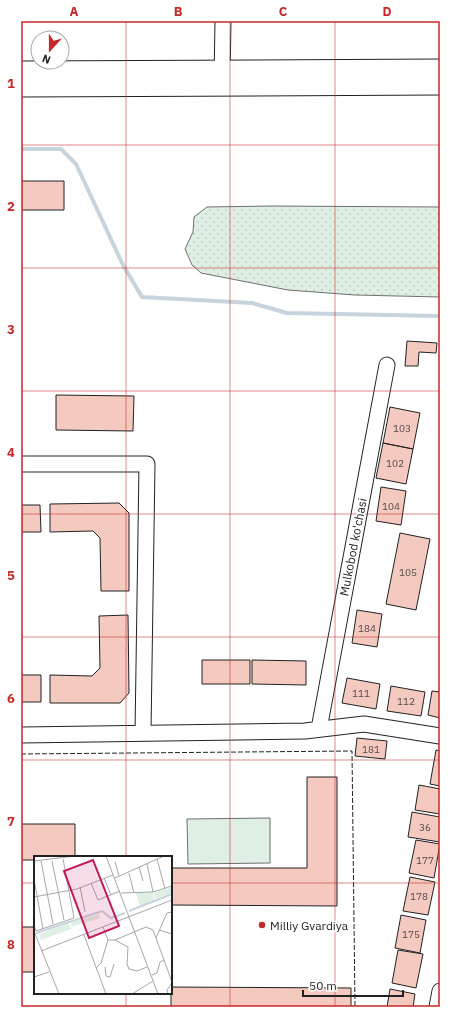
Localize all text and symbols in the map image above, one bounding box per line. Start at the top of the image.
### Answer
text: A [70,3,79,20]
text: B [174,3,183,20]
text: C [279,3,288,20]
text: D [382,3,392,20]
north arrow [30,30,70,70]
text: N [40,51,53,67]
text: 1 [7,75,15,92]
text: 2 [7,198,15,215]
text: 3 [7,321,15,338]
house number: 103 [393,422,411,435]
text: 4 [7,444,15,461]
house number: 102 [386,457,404,470]
street label: Mulkobod ko'chasi [336,497,370,597]
house number: 104 [382,500,400,513]
house number: 105 [399,566,417,579]
text: 5 [7,567,15,584]
house number: 184 [358,622,376,635]
house number: 111 [352,687,370,700]
text: 6 [7,690,15,707]
house number: 112 [397,695,415,708]
house number: 181 [362,743,380,756]
text: 7 [7,813,15,830]
house number: 36 [419,821,431,834]
house number: 177 [416,854,434,867]
inset map [34,856,172,994]
house number: 178 [410,890,428,903]
place label: Milliy Gvardiya [270,918,349,933]
marker: Milliy Gvardiya [257,920,267,930]
house number: 175 [402,928,420,941]
text: 8 [7,936,15,953]
scale bar [303,972,403,998]
text: 50 m [309,978,337,993]

